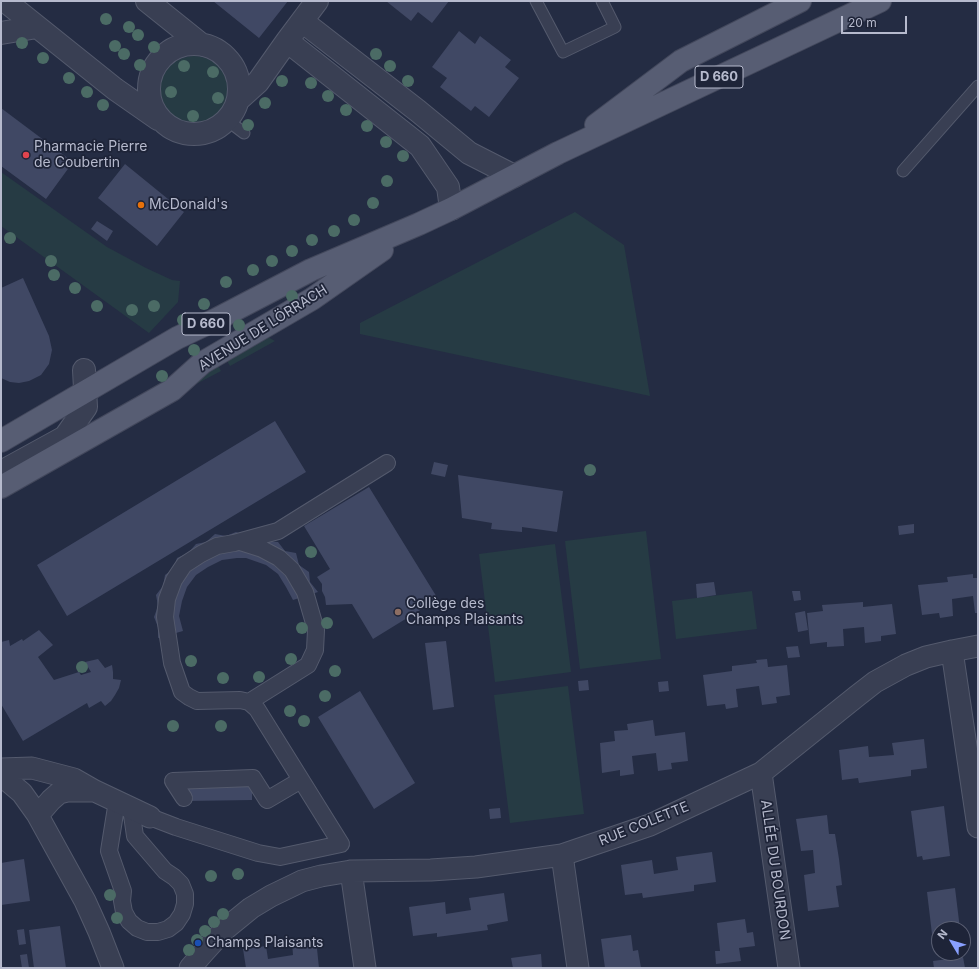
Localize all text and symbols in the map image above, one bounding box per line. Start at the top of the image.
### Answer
scale bar [843,8,909,34]
text: 20 m [848,15,877,30]
road number: D 660 [695,66,743,88]
place label: Pharmacie Pierre de Coubertin [34,139,147,172]
marker: Pharmacie Pierre de Coubertin [21,150,31,160]
place label: McDonald's [149,197,228,213]
marker: McDonald's [136,200,146,210]
street label: AVENUE DE LÖRRACH [196,282,330,374]
road number: D 660 [182,313,230,335]
place label: Collège des Champs Plaisants [406,596,523,628]
marker: Collège des Champs Plaisants [393,607,403,617]
street label: RUE COLETTE [597,798,691,850]
street label: ALLÉE DU BOURDON [757,799,793,941]
north arrow [931,921,971,961]
text: N [934,927,950,942]
place label: Champs Plaisants [206,935,323,951]
marker: Champs Plaisants [193,938,203,948]

